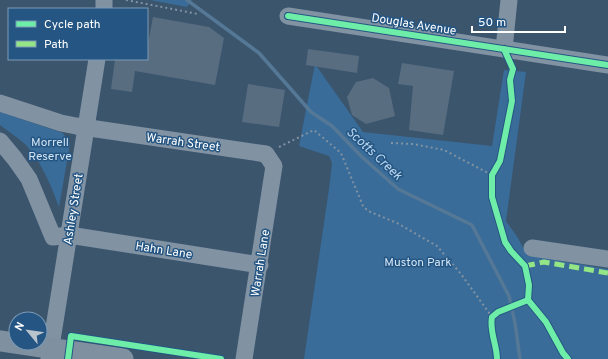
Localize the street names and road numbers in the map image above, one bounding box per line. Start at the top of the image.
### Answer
street label: Douglas Avenue [370,10,457,40]
street label: Warrah Street [145,130,221,156]
street label: Ashley Street [60,172,88,246]
street label: Warrah Lane [248,228,274,298]
street label: Hahn Lane [134,239,193,263]

